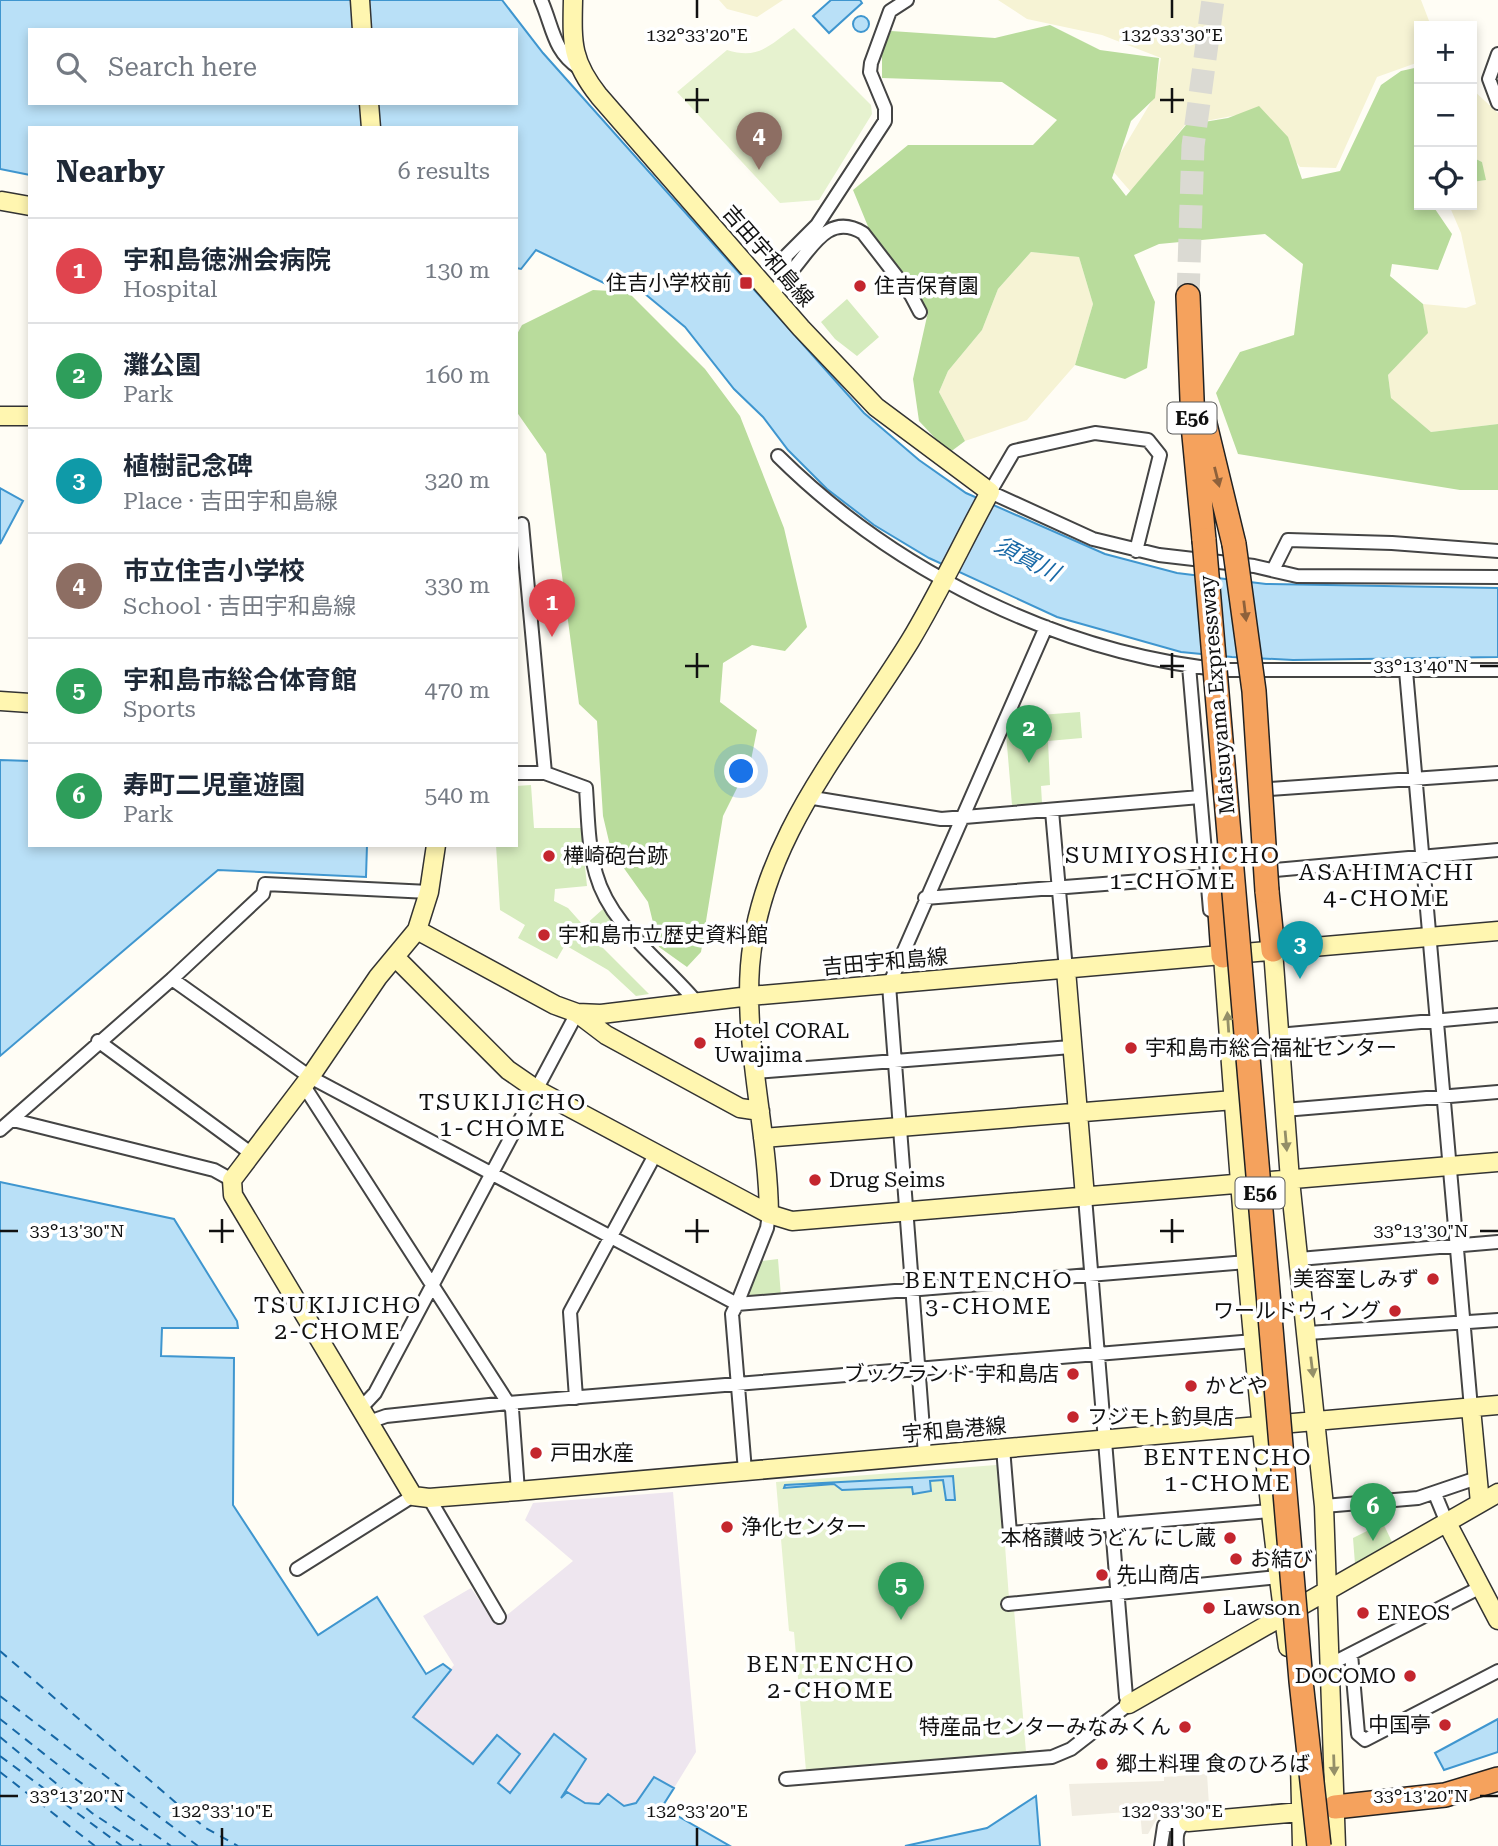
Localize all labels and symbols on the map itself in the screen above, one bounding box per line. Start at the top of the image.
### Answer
text: 132°33'20"E [646,24,748,45]
text: 132°33'30"E [1121,24,1223,45]
pin: 4 [736,112,782,170]
street label: 吉田宇和島線 [718,201,818,311]
place label: 住吉小学校前 [606,271,732,295]
place label: 住吉保育園 [874,274,979,298]
marker: 住吉小学校前 [738,275,754,291]
marker: 住吉保育園 [852,278,868,294]
road number: E56 [1168,402,1216,434]
one-way arrow [1212,467,1223,489]
water label: 須賀川 [990,531,1067,588]
street label: Matsuyama Expressway [1195,574,1239,816]
pin: 1 [529,579,575,637]
one-way arrow [1240,601,1251,623]
text: 33°13'40"N [1374,655,1468,676]
pin: 2 [1006,705,1052,763]
your location [724,754,758,788]
district label: SUMIYOSHICHO 1-CHOME [1065,842,1281,895]
place label: 樺崎砲台跡 [563,844,668,868]
marker: 樺崎砲台跡 [541,848,557,864]
district label: ASAHIMACHI 4-CHOME [1299,859,1475,912]
pin: 3 [1277,921,1323,979]
place label: 宇和島市立歴史資料館 [558,923,768,947]
marker: 宇和島市立歴史資料館 [536,927,552,943]
street label: 吉田宇和島線 [821,945,949,979]
one-way arrow [1222,1011,1233,1033]
place label: Hotel CORAL Uwajima [714,1019,849,1067]
marker: Hotel CORAL Uwajima [692,1035,708,1051]
place label: 宇和島市総合福祉センター [1145,1036,1397,1060]
marker: 宇和島市総合福祉センター [1123,1040,1139,1056]
district label: TSUKIJICHO 1-CHOME [419,1089,587,1142]
one-way arrow [1281,1130,1292,1152]
place label: Drug Seims [829,1168,945,1192]
marker: Drug Seims [807,1172,823,1188]
road number: E56 [1236,1177,1284,1208]
text: 33°13'30"N [30,1220,124,1241]
text: 33°13'30"N [1374,1220,1468,1241]
district label: BENTENCHO 3-CHOME [905,1267,1073,1320]
place label: 美容室しみず [1293,1267,1419,1291]
marker: 美容室しみず [1425,1271,1441,1287]
district label: TSUKIJICHO 2-CHOME [254,1292,422,1345]
place label: ワールドウィング [1213,1299,1381,1323]
marker: ワールドウィング [1387,1303,1403,1319]
one-way arrow [1306,1356,1317,1378]
place label: ブックランド 宇和島店 [844,1362,1059,1386]
marker: ブックランド 宇和島店 [1065,1366,1081,1382]
place label: かどや [1205,1374,1268,1398]
marker: かどや [1183,1378,1199,1394]
place label: フジモト釣具店 [1087,1405,1234,1429]
marker: フジモト釣具店 [1065,1409,1081,1425]
street label: 宇和島港線 [901,1413,1007,1447]
place label: 戸田水産 [550,1441,634,1465]
district label: BENTENCHO 1-CHOME [1144,1444,1312,1497]
marker: 戸田水産 [528,1445,544,1461]
pin: 6 [1350,1483,1396,1541]
place label: 浄化センター [741,1515,867,1539]
marker: 浄化センター [719,1519,735,1535]
place label: 本格讃岐うどん にし蔵 [1001,1526,1216,1550]
marker: 本格讃岐うどん にし蔵 [1222,1530,1238,1546]
place label: お結び [1250,1547,1313,1571]
marker: お結び [1228,1551,1244,1567]
pin: 5 [878,1562,924,1620]
place label: 先山商店 [1116,1563,1200,1587]
marker: 先山商店 [1094,1567,1110,1583]
place label: Lawson [1223,1596,1301,1620]
marker: Lawson [1201,1600,1217,1616]
place label: ENEOS [1377,1601,1450,1625]
marker: ENEOS [1355,1605,1371,1621]
district label: BENTENCHO 2-CHOME [747,1651,915,1704]
place label: DOCOMO [1295,1664,1396,1688]
marker: DOCOMO [1402,1668,1418,1684]
place label: 中国亭 [1368,1713,1431,1737]
place label: 特産品センターみなみくん [919,1715,1171,1739]
marker: 中国亭 [1437,1717,1453,1733]
marker: 特産品センターみなみくん [1177,1719,1193,1735]
place label: 郷土料理 食のひろば [1116,1752,1310,1776]
one-way arrow [1328,1754,1340,1776]
marker: 郷土料理 食のひろば [1094,1756,1110,1772]
text: 33°13'20"N [30,1785,124,1806]
text: 33°13'20"N [1374,1785,1468,1806]
text: 132°33'10"E [171,1800,273,1821]
text: 132°33'20"E [646,1800,748,1821]
text: 132°33'30"E [1121,1800,1223,1821]

